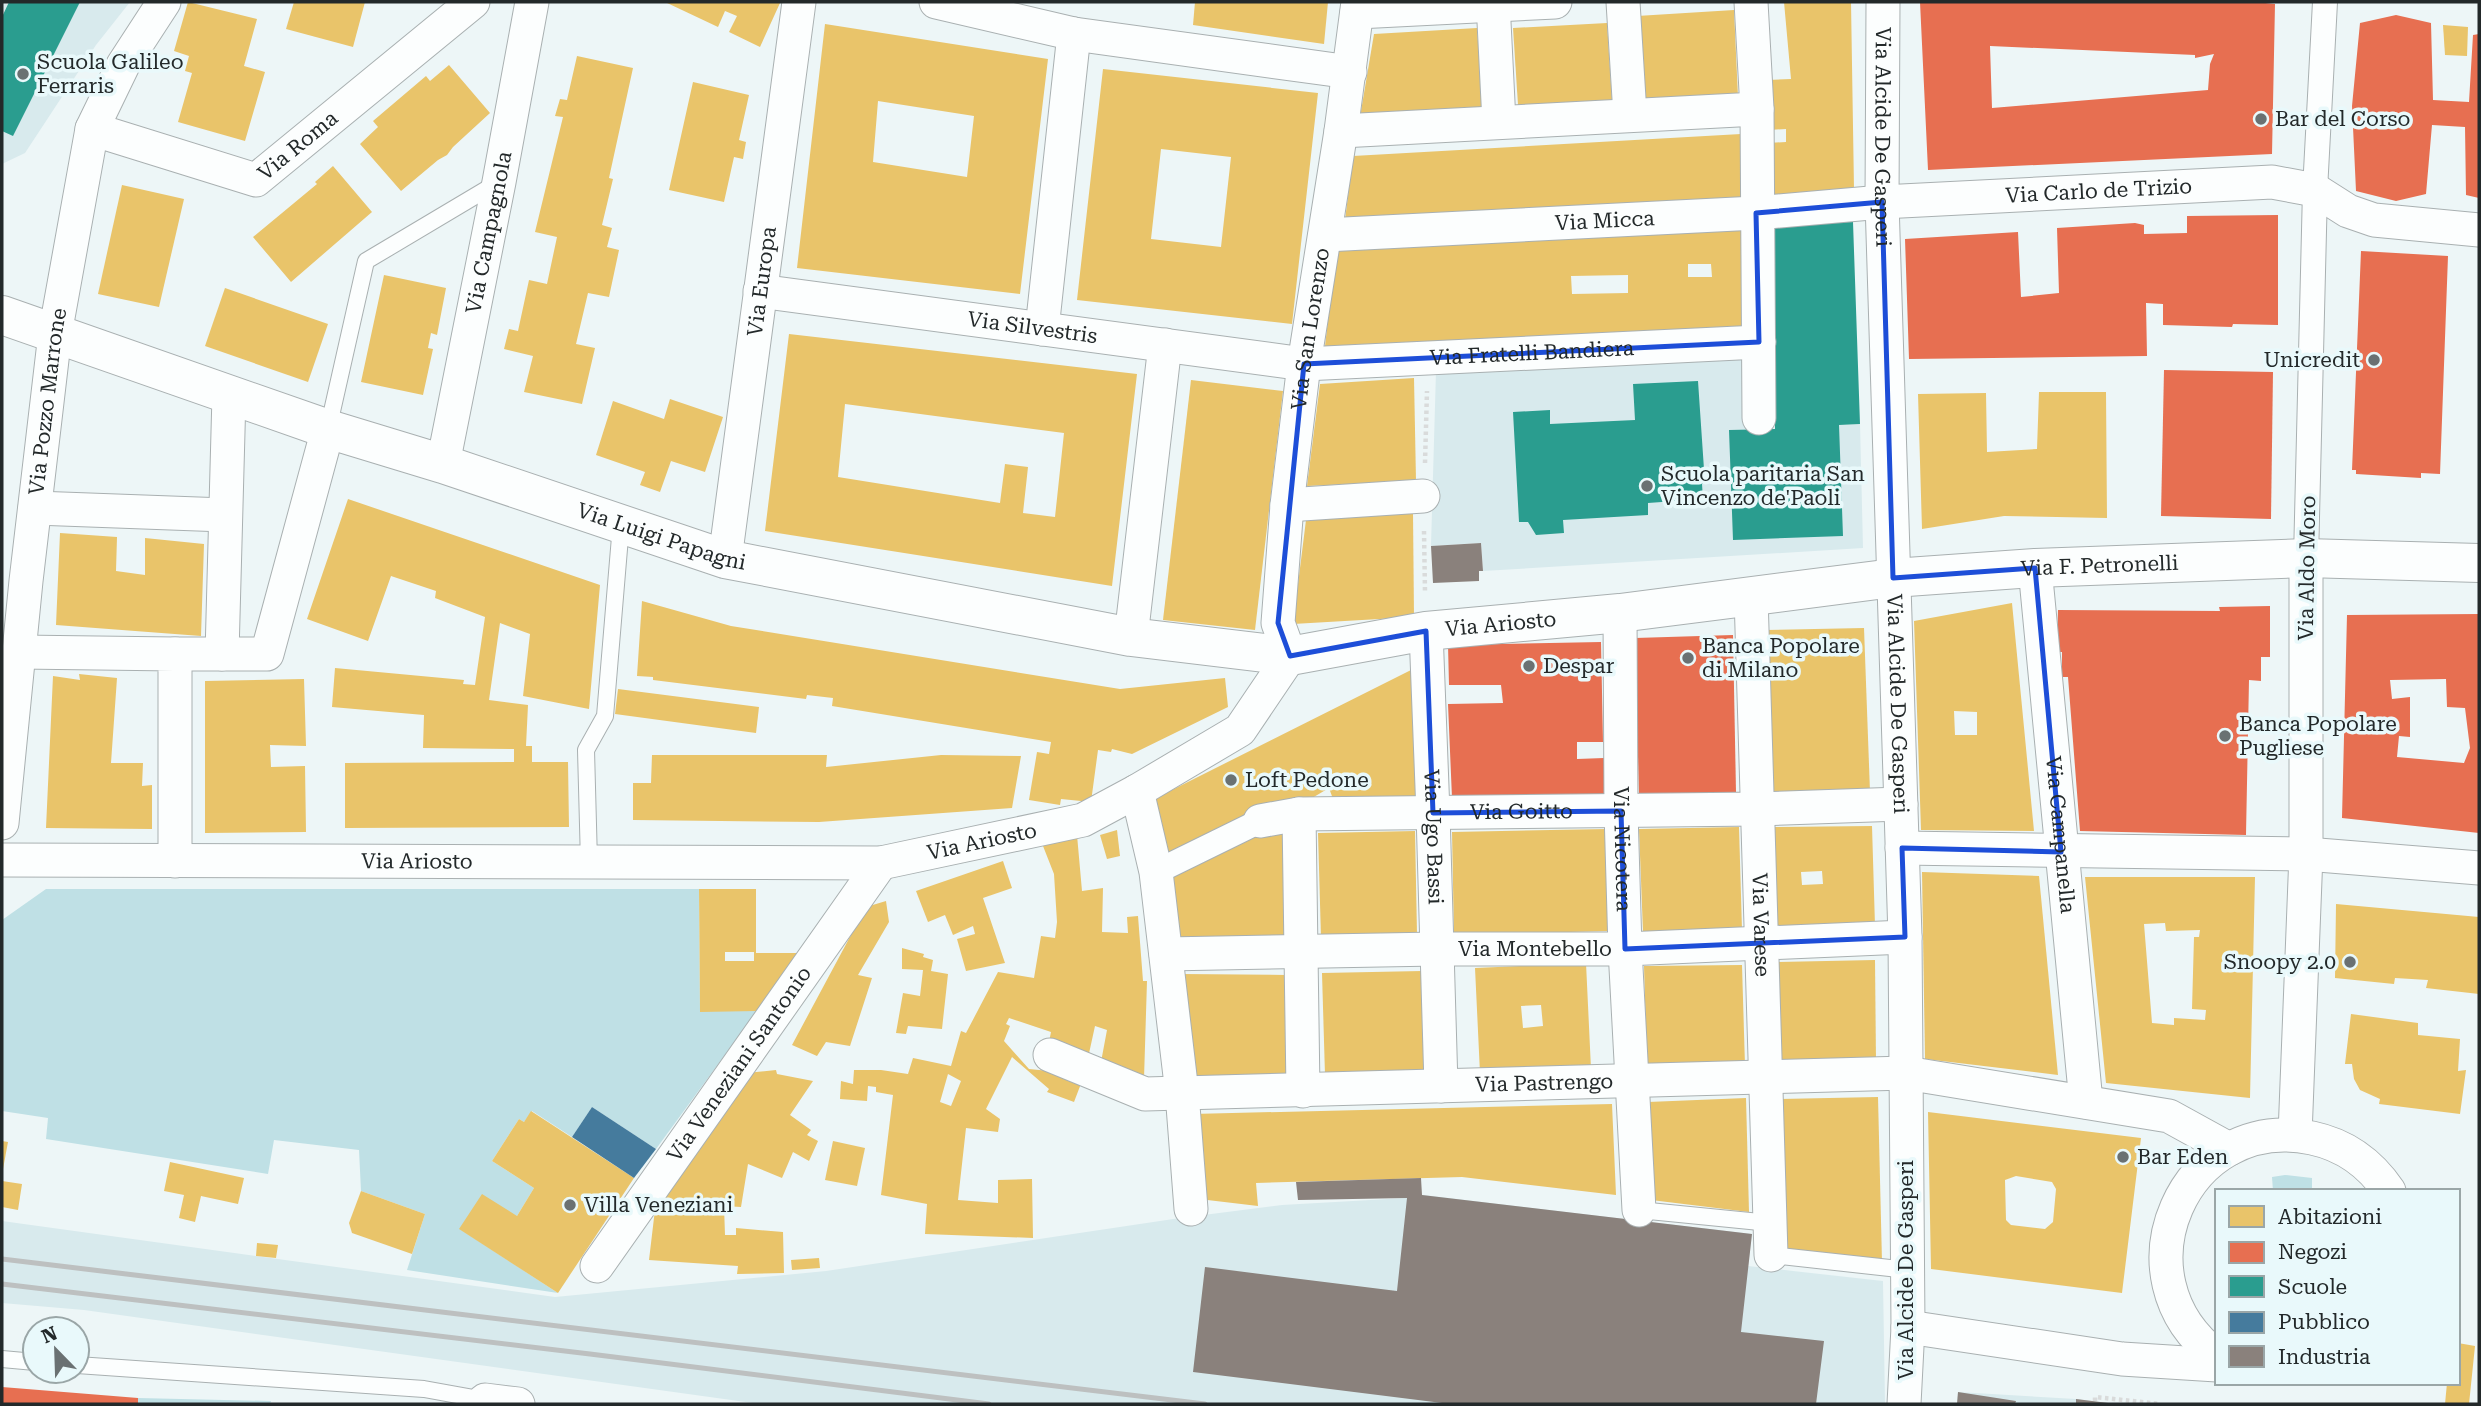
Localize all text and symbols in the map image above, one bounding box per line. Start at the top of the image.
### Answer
street label: Via Alcide De Gasperi [1870,27,1895,248]
place label: Scuola Galileo Ferraris [37,50,184,98]
marker: Scuola Galileo Ferraris [15,66,31,82]
street label: Via Roma [253,106,343,185]
place label: Bar del Corso [2275,107,2410,131]
marker: Bar del Corso [2253,111,2269,127]
street label: Via Campagnola [461,149,516,316]
street label: Via Carlo de Trizio [2005,174,2193,208]
street label: Via Micca [1554,206,1656,235]
street label: Via Europa [743,224,781,338]
street label: Via San Lorenzo [1287,246,1334,411]
street label: Via Pozzo Marrone [24,306,71,496]
street label: Via Silvestris [966,307,1099,348]
street label: Via Fratelli Bandiera [1429,336,1635,370]
place label: Unicredit [2264,348,2360,372]
marker: Unicredit [2366,352,2382,368]
place label: Scuola paritaria San Vincenzo de'Paoli [1661,462,1865,510]
marker: Scuola paritaria San Vincenzo de'Paoli [1639,478,1655,494]
street label: Via Aldo Moro [2294,495,2320,641]
street label: Via Luigi Papagni [574,498,748,575]
street label: Via F. Petronelli [2020,551,2179,581]
street label: Via Alcide De Gasperi [1882,593,1913,814]
street label: Via Ariosto [1444,607,1557,641]
place label: Banca Popolare di Milano [1702,634,1860,682]
marker: Banca Popolare di Milano [1680,650,1696,666]
place label: Despar [1543,654,1615,678]
marker: Despar [1521,658,1537,674]
place label: Banca Popolare Pugliese [2239,712,2397,760]
marker: Banca Popolare Pugliese [2217,728,2233,744]
street label: Via Campanella [2041,755,2080,915]
place label: Loft Pedone [1245,768,1369,792]
street label: Via Ugo Bassi [1419,769,1448,905]
marker: Loft Pedone [1223,772,1239,788]
street label: Via Nicotera [1609,786,1636,913]
street label: Via Goitto [1470,799,1573,824]
street label: Via Ariosto [925,818,1039,865]
street label: Via Ariosto [361,849,473,874]
street label: Via Varese [1747,872,1775,977]
street label: Via Montebello [1458,937,1612,961]
place label: Snoopy 2.0 [2224,950,2336,974]
marker: Snoopy 2.0 [2342,954,2358,970]
street label: Via Veneziani Santonio [662,962,816,1166]
street label: Via Pastrengo [1475,1069,1613,1097]
place label: Bar Eden [2137,1145,2229,1169]
marker: Bar Eden [2115,1149,2131,1165]
street label: Via Alcide De Gasperi [1894,1160,1918,1380]
legend [2215,1189,2460,1385]
place label: Villa Veneziani [584,1193,734,1217]
marker: Villa Veneziani [562,1197,578,1213]
text: Abitazioni [2278,1205,2382,1229]
text: Negozi [2278,1240,2347,1264]
text: Scuole [2278,1275,2347,1299]
text: Pubblico [2278,1310,2370,1334]
north arrow [21,1315,91,1385]
text: N [38,1321,61,1348]
text: Industria [2278,1345,2371,1369]

